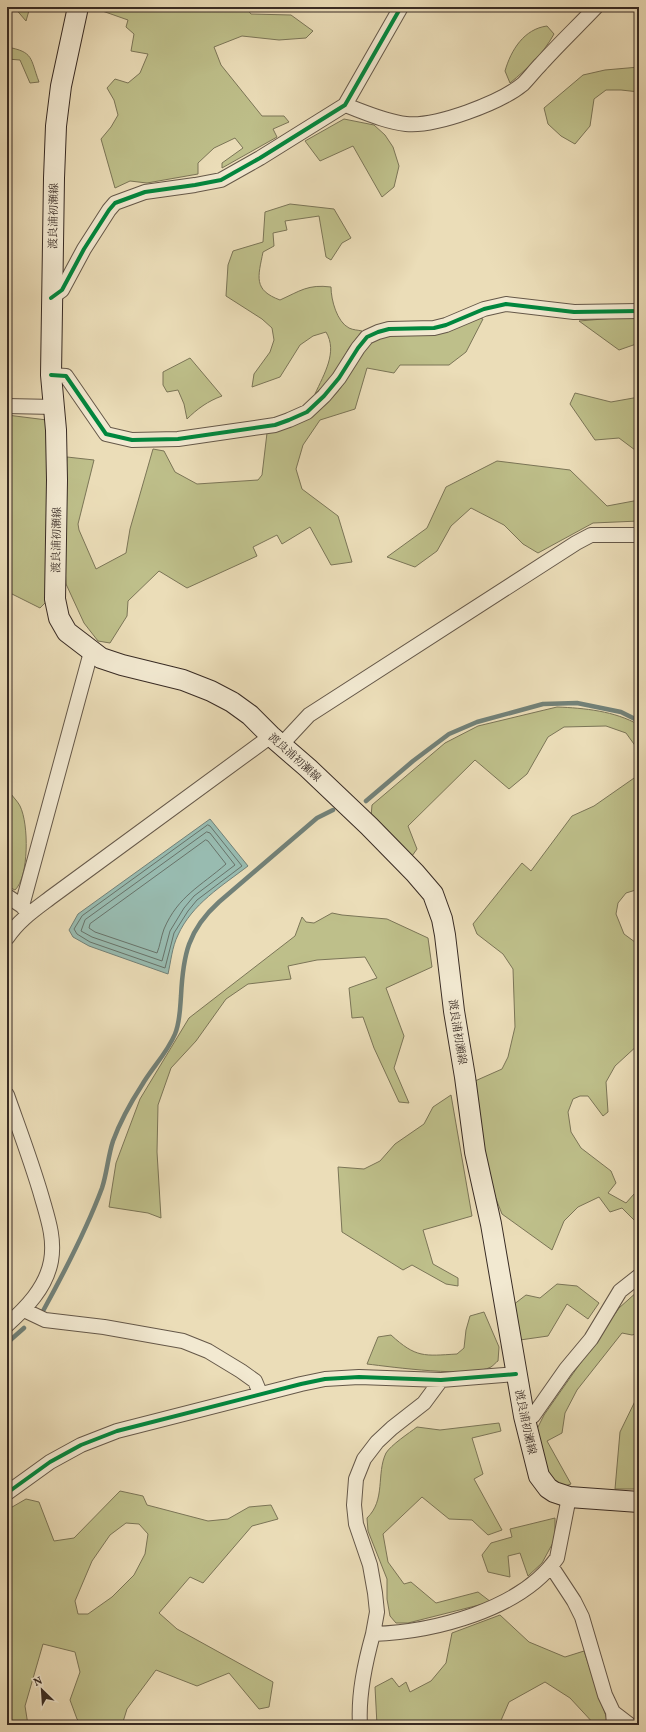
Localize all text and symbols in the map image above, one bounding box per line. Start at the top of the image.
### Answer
street label: 渡良浦初瀬線 [46,183,63,249]
street label: 渡良浦初瀬線 [49,507,66,573]
street label: 渡良浦初瀬線 [264,730,324,786]
street label: 渡良浦初瀬線 [444,998,469,1066]
street label: 渡良浦初瀬線 [510,1388,539,1456]
north arrow [22,1670,62,1710]
text: N [32,1674,45,1691]

